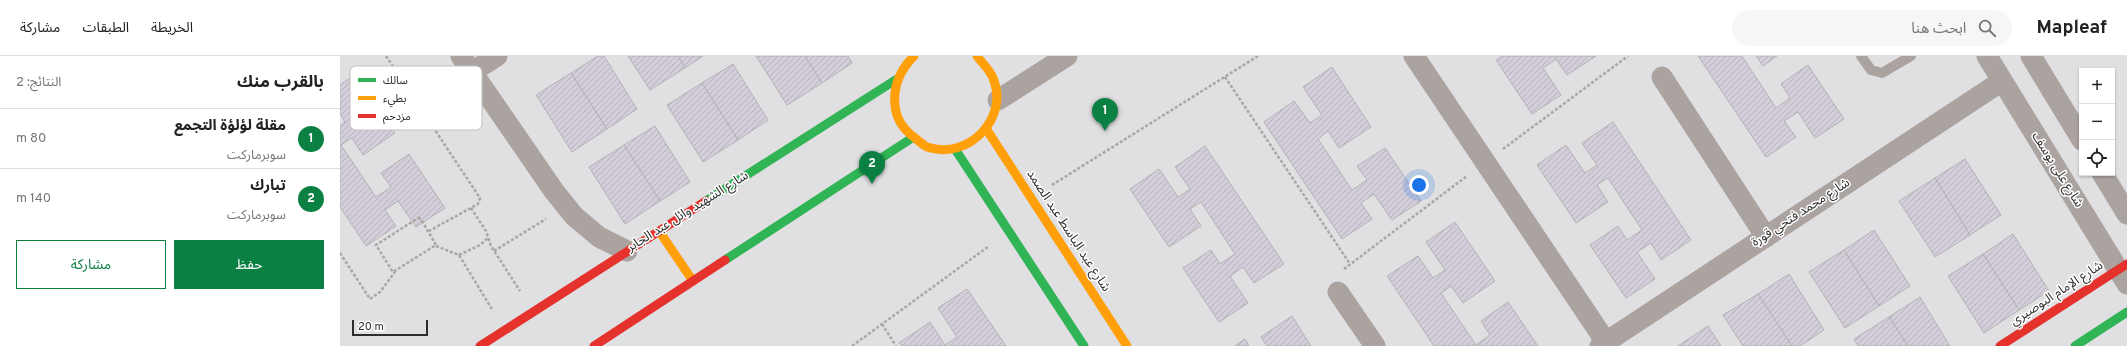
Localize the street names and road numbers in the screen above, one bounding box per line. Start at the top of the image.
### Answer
street label: شارع على يوسف [2027,129,2087,211]
street label: شارع عبد الباسط عبد الصمد [1022,167,1113,296]
street label: شارع الشهيد وائل عبد الجابر [623,168,752,257]
street label: شارع محمد فتحي قورة [1749,175,1854,252]
street label: شارع الإمام البوصيري [2007,258,2107,331]

